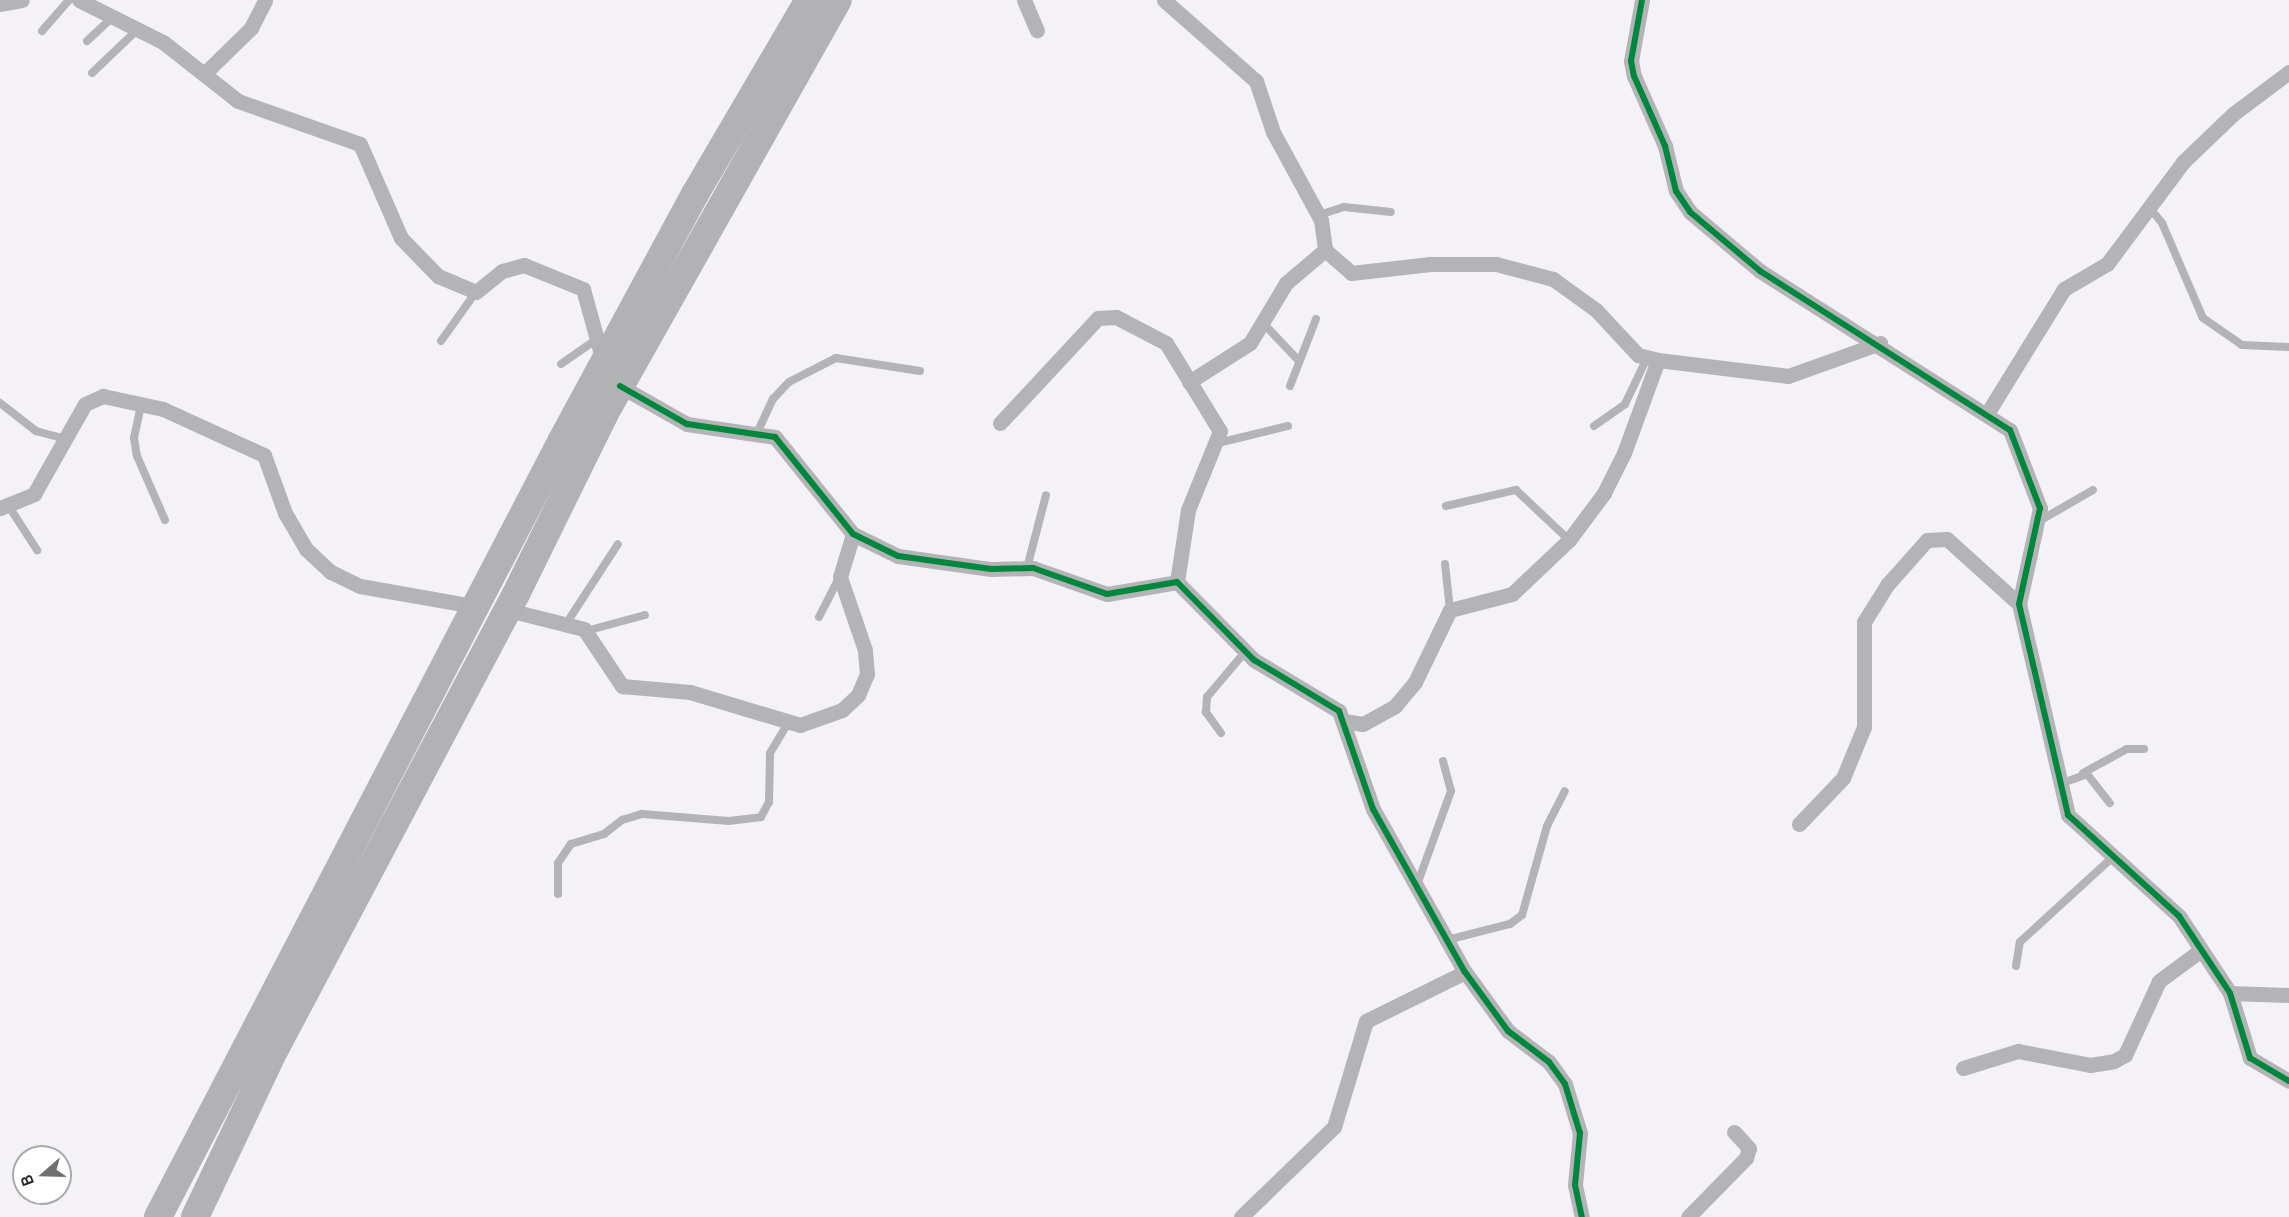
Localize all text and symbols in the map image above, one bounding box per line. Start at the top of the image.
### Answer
north arrow [12,1145,72,1205]
text: B [15,1172,39,1189]

